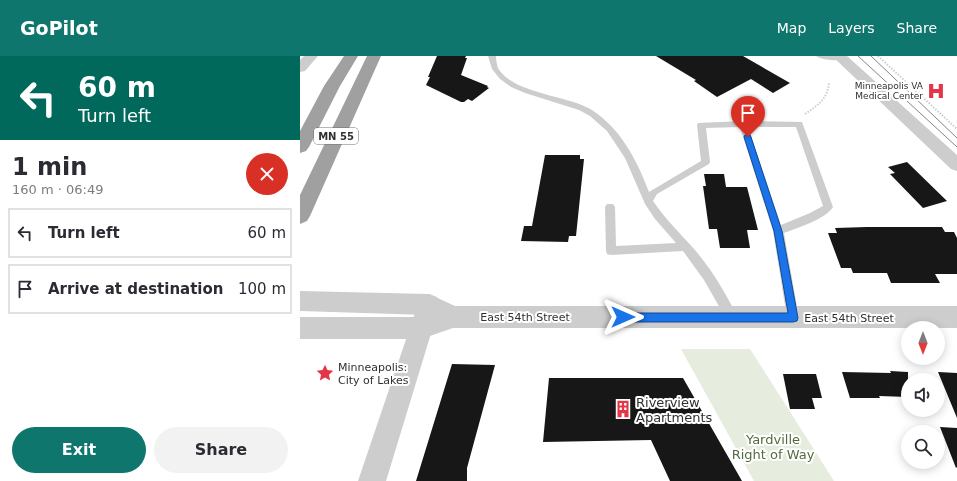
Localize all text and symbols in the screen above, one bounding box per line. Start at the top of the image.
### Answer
text: GoPilot [20,17,98,39]
text: Map [777,20,806,36]
text: Layers [828,20,875,36]
text: Share [897,20,937,36]
text: 60 m [78,71,156,104]
icon: left [12,72,64,124]
place label: Minneapolis VA Medical Center [855,81,924,101]
hospital icon: Minneapolis VA Medical Center [926,81,946,101]
pin [731,96,765,137]
icon: arrive [737,102,759,124]
text: Turn left [78,105,151,126]
road number: MN 55 [314,128,358,144]
text: 1 min [12,153,87,181]
button: close [246,153,288,195]
text: 160 m · 06:49 [12,182,103,197]
icon: left [14,222,36,244]
text: Turn left [48,224,120,242]
text: 60 m [248,224,286,242]
icon: arrive [14,278,36,300]
text: Arrive at destination [48,280,223,298]
text: 100 m [238,280,286,298]
position arrow [602,296,644,338]
street label: East 54th Street [480,311,570,324]
street label: East 54th Street [804,312,894,325]
north arrow [901,321,945,365]
map controls [901,321,945,469]
place label: Minneapolis: City of Lakes [338,361,409,387]
place icon: Minneapolis: City of Lakes [315,363,335,383]
button: sound [901,373,945,417]
place label: Riverview Apartments [636,395,713,425]
building icon: Riverview Apartments [613,399,633,419]
button: search [901,425,945,469]
button: Exit [12,427,146,473]
button: Share [154,427,288,473]
park label: Yardville Right of Way [732,432,815,462]

